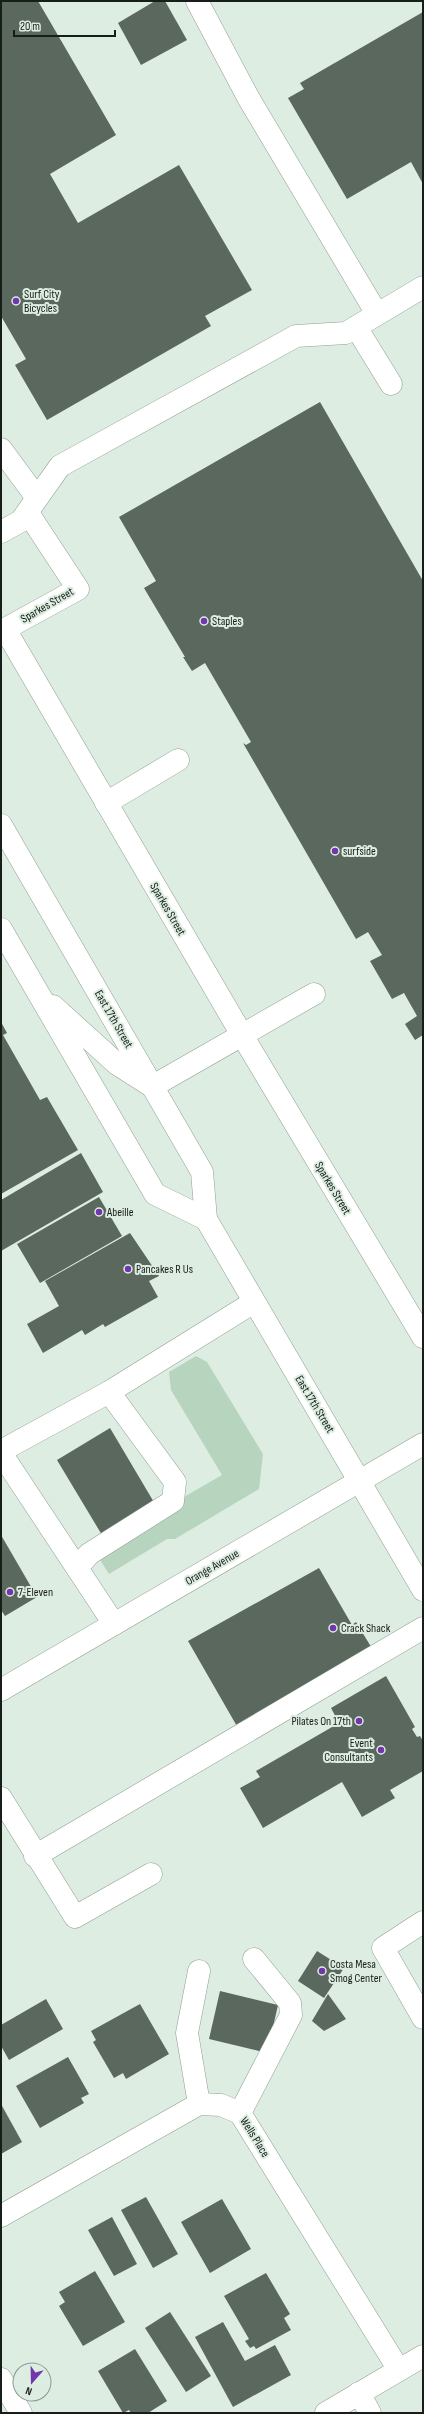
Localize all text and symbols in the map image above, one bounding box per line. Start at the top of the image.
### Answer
scale bar [14,12,115,38]
text: 20 m [20,19,40,34]
place label: Surf City Bicycles [24,287,60,316]
marker: Surf City Bicycles [11,296,21,306]
street label: Sparkes Street [18,584,77,627]
place label: Staples [212,614,242,629]
marker: Staples [199,616,209,626]
place label: surfside [343,844,376,859]
marker: surfside [330,846,340,856]
street label: Sparkes Street [146,880,189,939]
street label: East 17th Street [91,988,136,1051]
street label: Sparkes Street [311,1159,354,1218]
place label: Abeille [106,1205,134,1220]
marker: Abeille [94,1207,104,1217]
place label: Pancakes R Us [136,1262,193,1277]
marker: Pancakes R Us [123,1264,133,1274]
street label: East 17th Street [292,1373,338,1436]
street label: Orange Avenue [183,1546,242,1589]
place label: 7-Eleven [18,1585,53,1600]
marker: 7-Eleven [5,1587,15,1597]
place label: Crack Shack [341,1621,391,1636]
marker: Crack Shack [328,1623,338,1633]
place label: Pilates On 17th [291,1714,351,1729]
marker: Pilates On 17th [354,1716,364,1726]
place label: Event Consultants [324,1736,373,1765]
marker: Event Consultants [376,1745,386,1755]
place label: Costa Mesa Smog Center [330,1957,383,1986]
marker: Costa Mesa Smog Center [317,1966,327,1976]
street label: Wells Place [236,2114,273,2160]
north arrow [12,2362,52,2402]
text: N [24,2384,34,2398]

